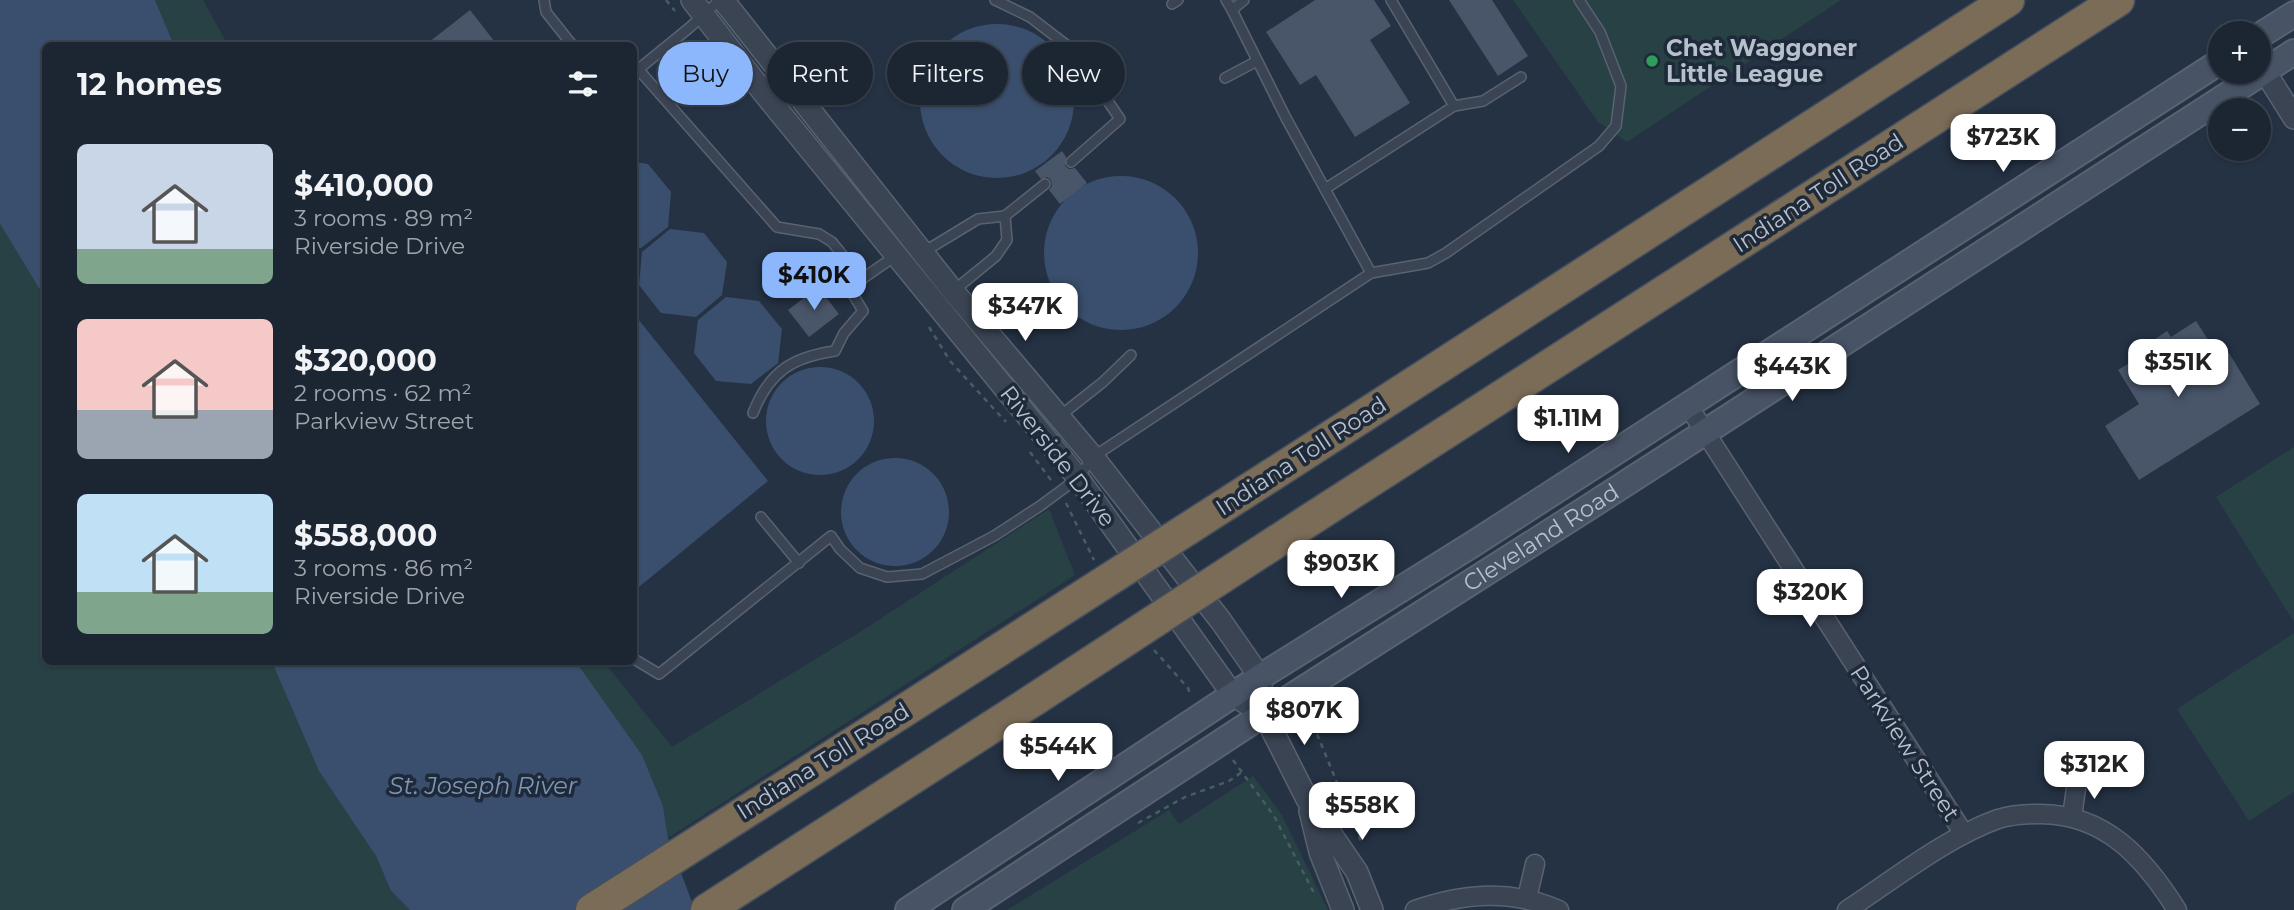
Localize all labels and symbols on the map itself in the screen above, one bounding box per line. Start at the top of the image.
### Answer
place label: Chet Waggoner Little League [1666,34,1857,88]
marker: Chet Waggoner Little League [1644,53,1660,69]
pin: $723K [1954,114,2052,174]
street label: Indiana Toll Road [1727,127,1909,259]
pin: $410K [765,252,863,312]
pin: $347K [976,284,1074,343]
pin: $351K [2129,340,2227,399]
pin: $443K [1743,344,1841,403]
street label: Riverside Drive [994,380,1122,532]
street label: Indiana Toll Road [1210,390,1392,522]
pin: $1.11M [1511,396,1625,455]
street label: Cleveland Road [1458,477,1624,598]
pin: $903K [1292,540,1390,600]
pin: $320K [1761,570,1859,629]
street label: Parkview Street [1844,660,1966,826]
pin: $807K [1255,688,1353,747]
street label: Indiana Toll Road [732,697,914,825]
pin: $544K [1009,724,1107,783]
pin: $312K [2045,742,2143,801]
water label: St. Joseph River [389,771,579,800]
pin: $558K [1313,782,1411,842]

